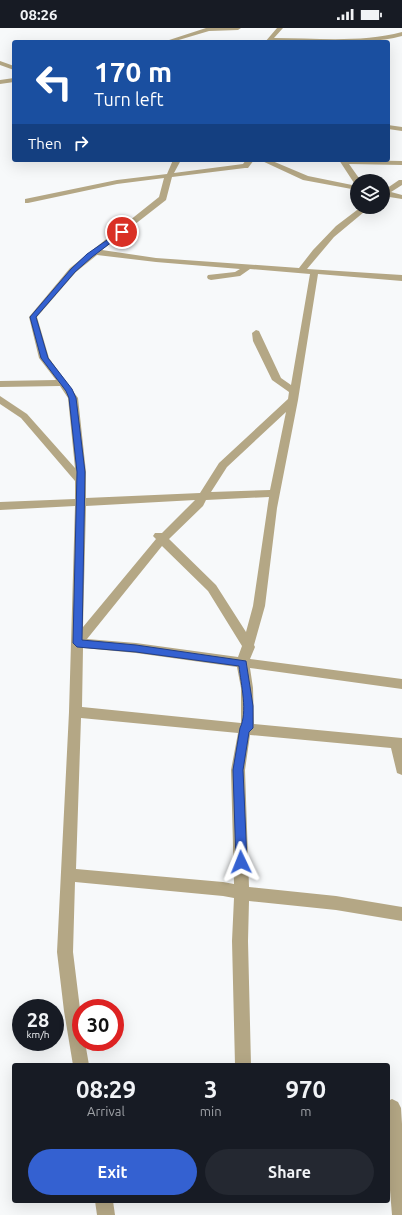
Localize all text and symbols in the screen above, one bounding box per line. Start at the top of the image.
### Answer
text: 08:26 [20,6,58,23]
icon: left [28,56,80,108]
text: 170 m [94,56,172,87]
text: Turn left [94,89,164,109]
icon: right [70,132,92,154]
text: Then [28,135,62,152]
map controls [350,174,390,214]
button: layers [350,174,390,214]
pin [105,215,139,249]
icon: arrive [111,221,133,243]
position arrow [220,841,262,883]
speed limit sign: 30 [72,999,124,1051]
text: 28 [27,1008,49,1031]
text: km/h [26,1029,50,1040]
text: 08:29 [76,1076,136,1103]
text: 3 [204,1076,217,1103]
text: 970 [286,1076,326,1103]
text: Arrival [87,1104,125,1118]
text: min [200,1104,222,1118]
text: m [300,1104,311,1118]
button: Exit [28,1149,197,1195]
button: Share [205,1149,374,1195]

